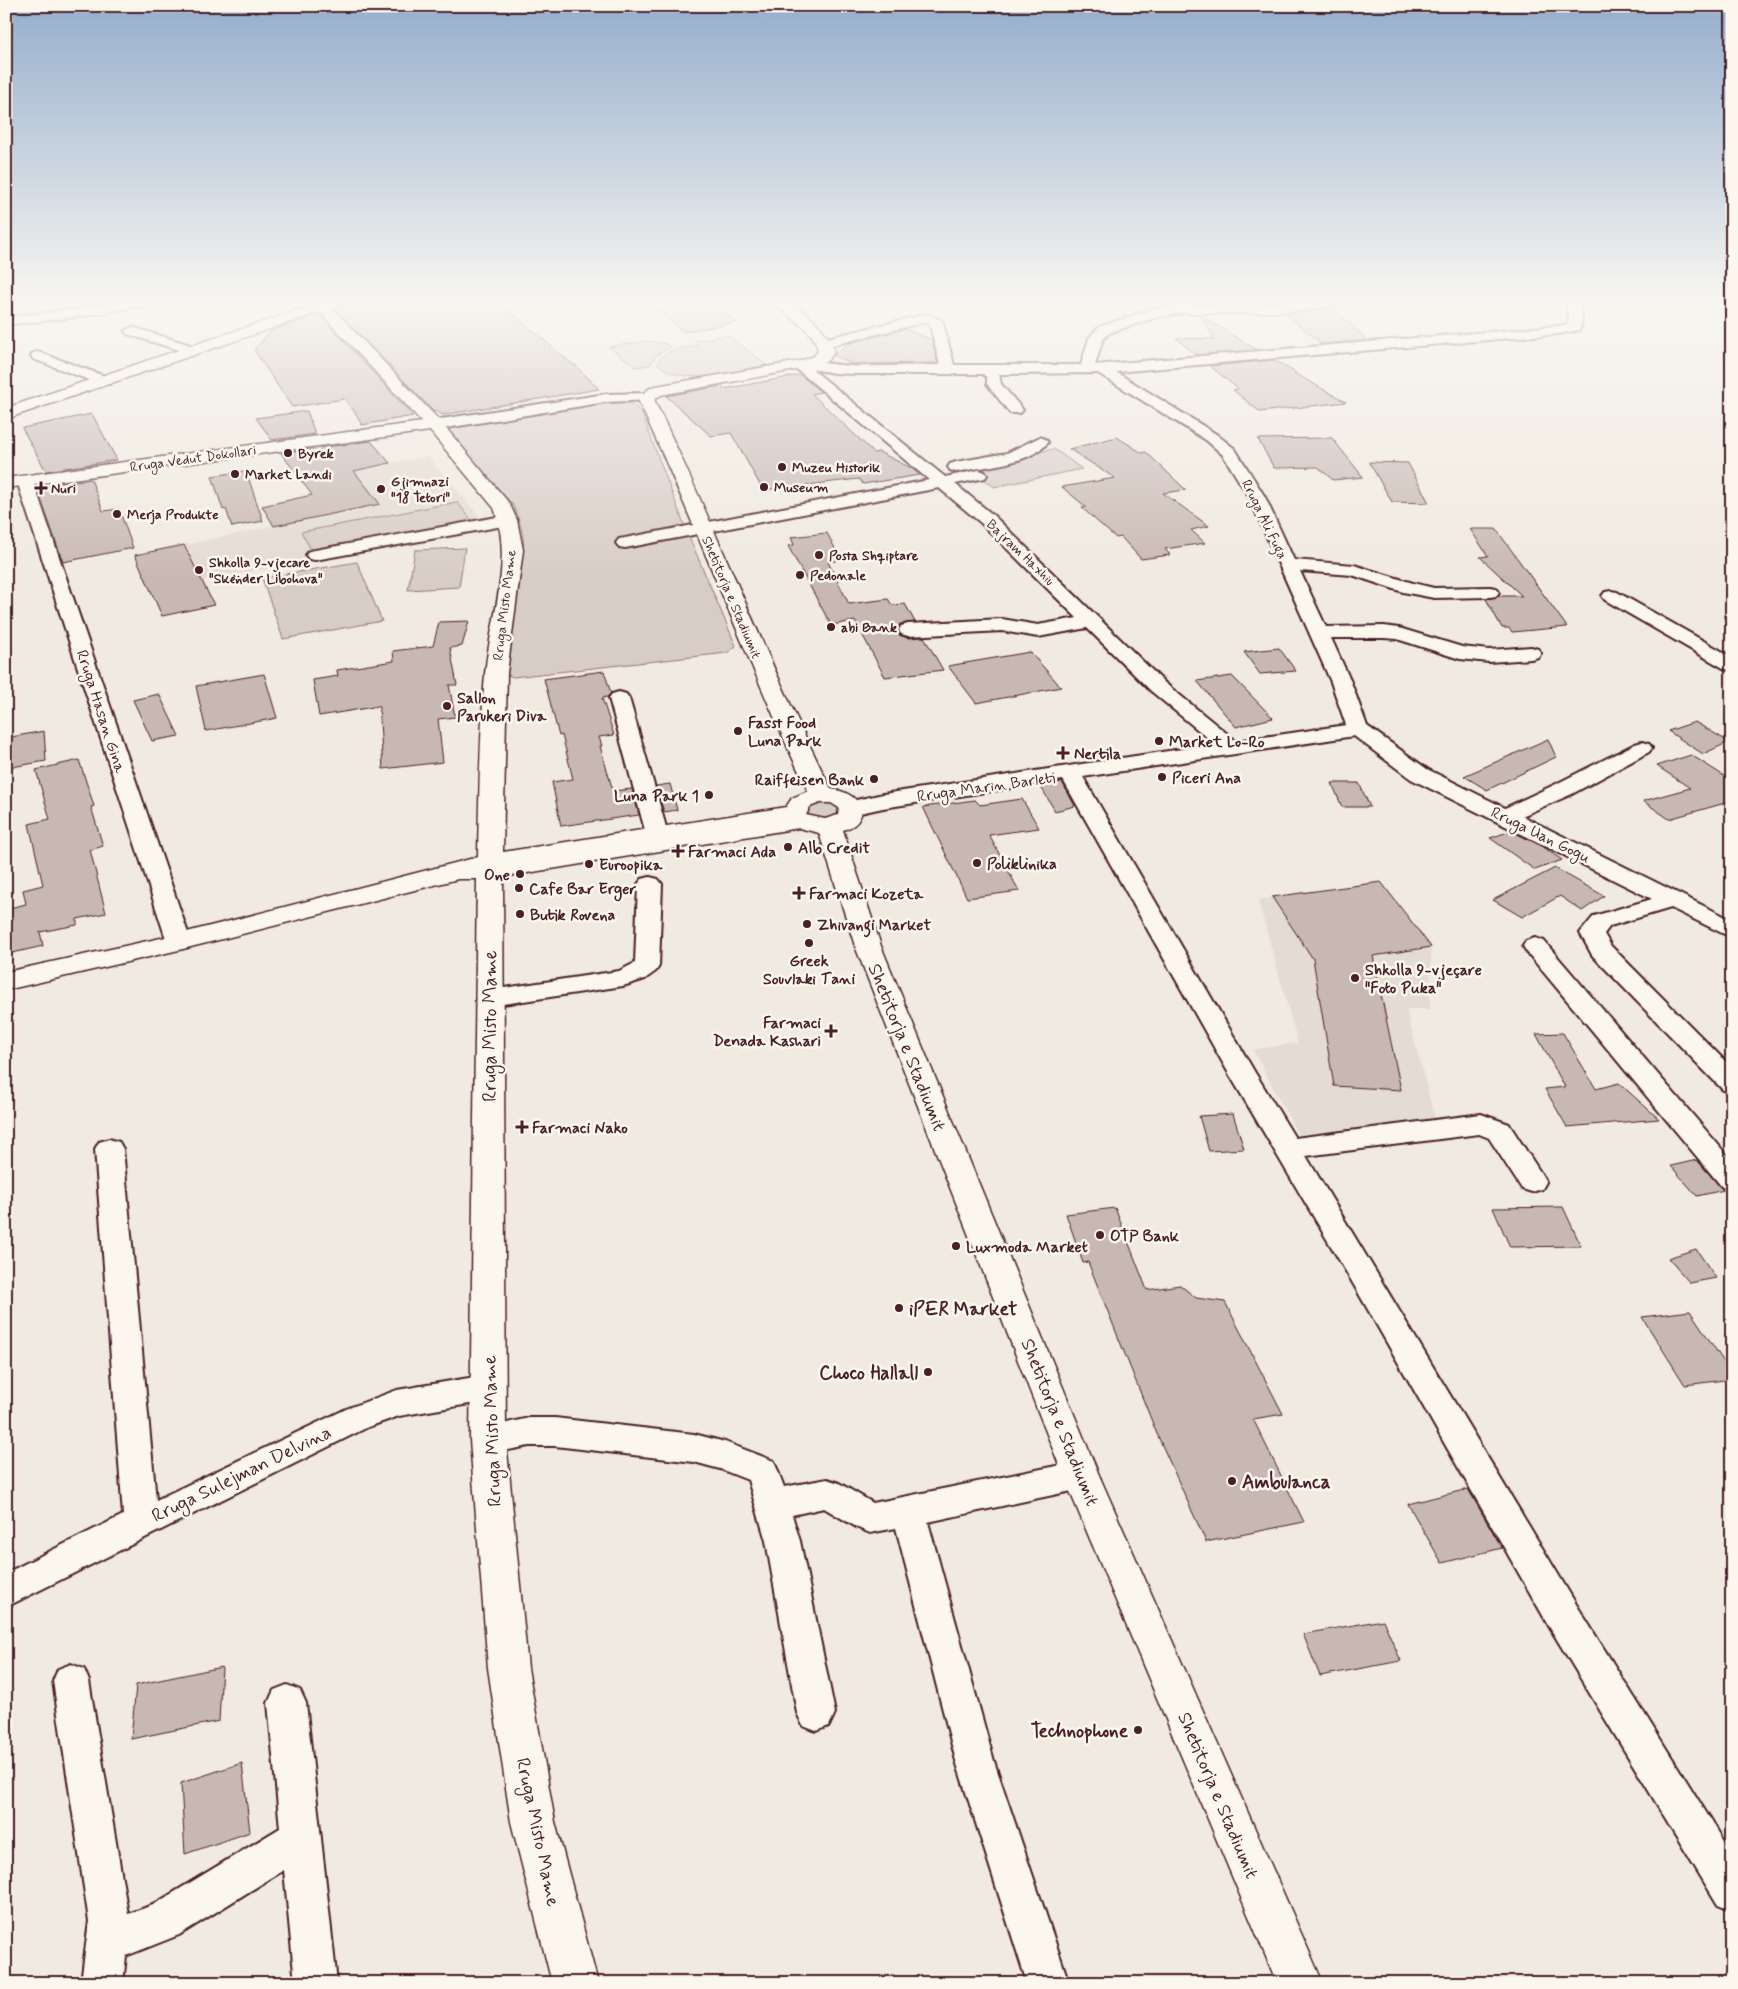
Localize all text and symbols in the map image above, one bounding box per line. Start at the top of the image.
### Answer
street label: Rruga Vedut Dokollari [129,441,258,478]
place label: Byrek [298,445,334,463]
marker: Byrek [282,447,294,459]
place label: Muzeu Historik [792,459,880,477]
marker: Muzeu Historik [776,461,788,473]
place label: Market Landi [245,466,332,484]
marker: Market Landi [229,468,241,480]
place label: Gjimnazi "18 Tetori" [391,473,451,507]
street label: Rruga Ali Fuga [1235,477,1291,563]
place label: Museum [774,479,828,497]
place label: Nuri [51,480,76,498]
marker: Museum [758,481,770,493]
marker: Nuri [35,482,47,494]
marker: Gjimnazi "18 Tetori" [375,483,387,495]
place label: Merja Produkte [127,506,219,525]
marker: Merja Produkte [111,508,123,520]
street label: Bajram Haxhiu [982,516,1058,590]
street label: Shetitorja e Stadiumit [697,533,765,661]
place label: Posta Shqiptare [829,547,919,565]
street label: Rruga Misto Mame [489,548,522,662]
marker: Posta Shqiptare [813,549,825,561]
place label: Shkolla 9-vjecare "Skënder Libohova" [209,554,323,588]
marker: Shkolla 9-vjecare "Skënder Libohova" [193,564,205,576]
place label: Pedonale [810,567,866,585]
marker: Pedonale [794,569,806,581]
place label: abi Bank [841,619,897,637]
marker: abi Bank [825,621,837,633]
street label: Rruga Hasan Gina [70,647,130,776]
place label: Sallon Parukeri Diva [457,688,547,727]
marker: Sallon Parukeri Diva [441,700,453,712]
place label: Fasst Food Luna Park [748,713,822,752]
marker: Fasst Food Luna Park [732,725,744,737]
place label: Market Lo-Ro [1169,732,1265,753]
marker: Market Lo-Ro [1153,735,1165,747]
place label: Nertila [1074,744,1121,765]
marker: Nertila [1056,746,1070,760]
street label: Rruga Marin Barleti [916,767,1057,809]
place label: Piceri Ana [1172,768,1241,789]
place label: Raiffeisen Bank [755,770,865,791]
marker: Piceri Ana [1156,771,1168,783]
marker: Raiffeisen Bank [868,773,880,785]
place label: Luna Park 1 [614,786,699,807]
marker: Luna Park 1 [703,789,715,801]
street label: Rruga Uan Gogu [1487,802,1594,869]
place label: Alb Credit [798,838,870,859]
marker: Alb Credit [782,841,794,853]
place label: Farmaci Ada [688,842,776,863]
marker: Farmaci Ada [672,845,684,857]
place label: Poliklinika [987,854,1057,875]
place label: Euroopika [599,855,663,876]
marker: Poliklinika [971,857,983,869]
marker: Euroopika [583,858,595,870]
place label: One [484,865,510,886]
marker: One [514,868,526,880]
place label: Cafe Bar Erger [529,879,637,902]
marker: Cafe Bar Erger [513,882,525,894]
place label: Farmaci Kozeta [809,884,923,905]
marker: Farmaci Kozeta [793,887,805,899]
place label: Butik Rovena [530,905,615,926]
marker: Butik Rovena [514,908,526,920]
place label: Zhivangi Market [817,915,931,938]
marker: Zhivangi Market [801,918,813,930]
marker: Greek Souvlaki Tani [803,937,815,949]
street label: Rruga Misto Mame [478,950,505,1102]
place label: Greek Souvlaki Tani [763,951,855,990]
street label: Shetitorja e Stadiumit [861,960,952,1135]
place label: Shkolla 9-vjeçare "Foto Puka" [1365,960,1482,999]
marker: Shkolla 9-vjeçare "Foto Puka" [1349,972,1361,984]
place label: Farmaci Denada Kashari [713,1013,821,1052]
marker: Farmaci Denada Kashari [825,1025,837,1037]
place label: Farmaci Nako [532,1118,628,1139]
marker: Farmaci Nako [516,1121,528,1133]
place label: OTP Bank [1110,1226,1180,1247]
marker: OTP Bank [1094,1229,1106,1241]
place label: Luxmoda Market [966,1237,1088,1258]
marker: Luxmoda Market [950,1240,962,1252]
place label: iPER Market [909,1297,1017,1322]
marker: iPER Market [893,1302,905,1314]
street label: Shetitorja e Stadiumit [1014,1335,1105,1510]
street label: Rruga Misto Mame [477,1355,510,1507]
place label: Choco Hallall [819,1361,918,1386]
marker: Choco Hallall [922,1366,934,1378]
street label: Rruga Sulejman Delvina [148,1420,336,1531]
place label: Ambulanca [1242,1470,1331,1495]
marker: Ambulanca [1226,1475,1238,1487]
street label: Shetitorja e Stadiumit [1170,1709,1264,1883]
place label: Technophone [1031,1719,1129,1744]
marker: Technophone [1132,1724,1144,1736]
street label: Rruga Misto Mame [508,1756,566,1910]

